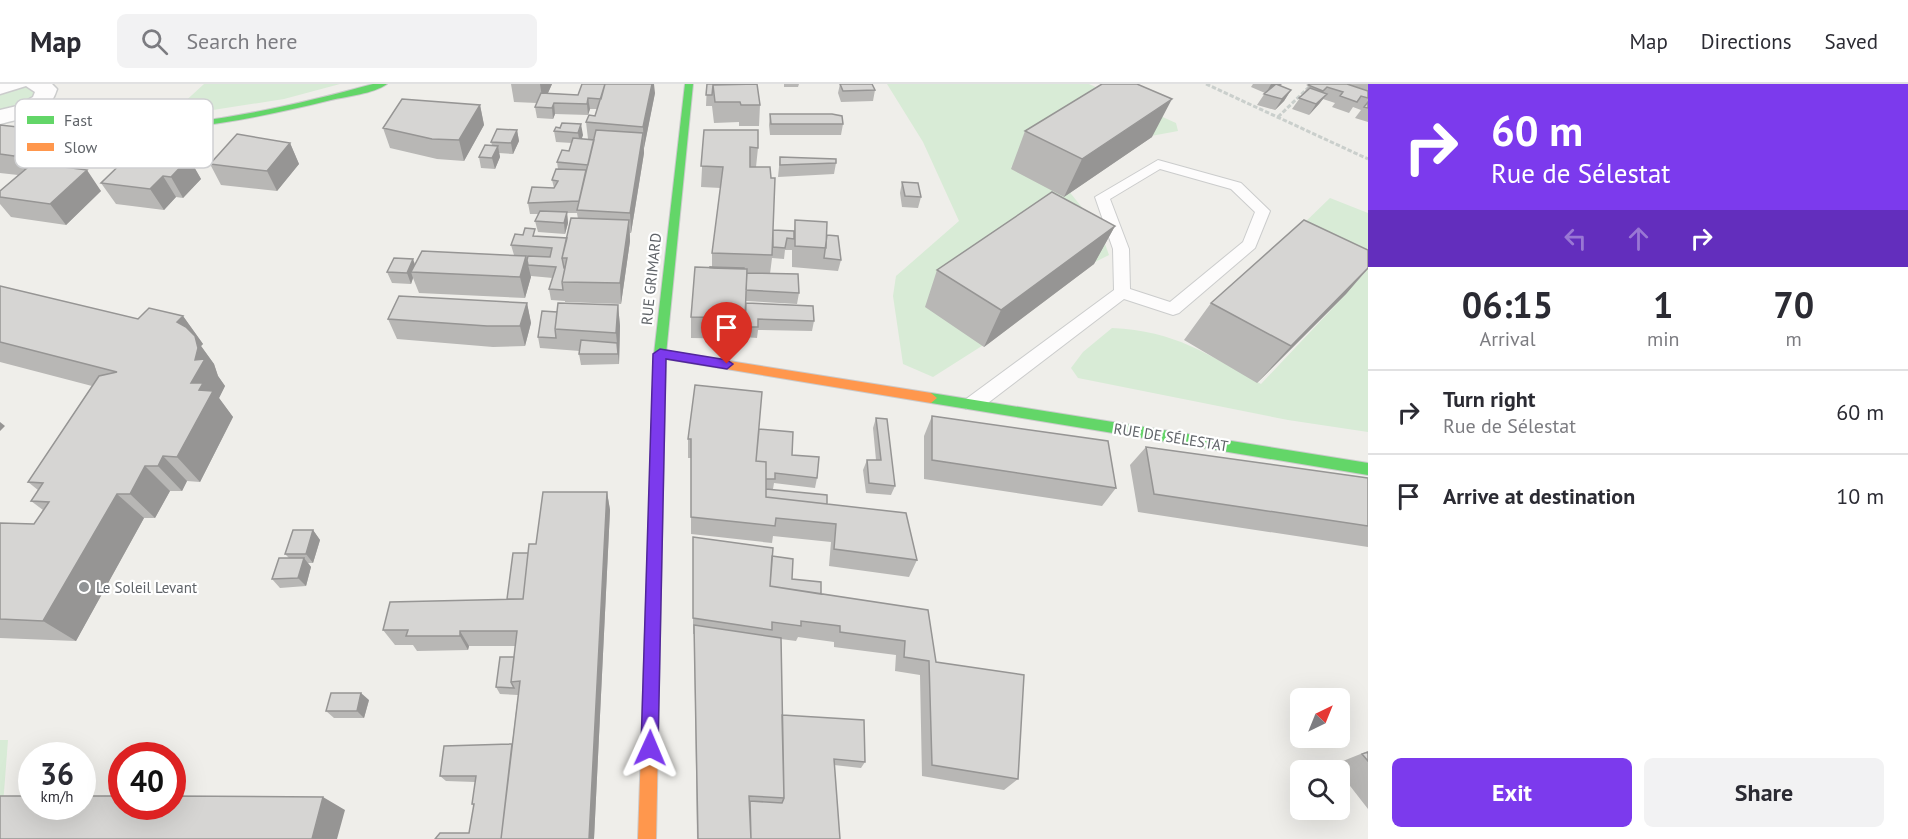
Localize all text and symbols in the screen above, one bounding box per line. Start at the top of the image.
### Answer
search box [117,14,537,68]
text: Map [30,23,81,60]
icon: search [138,25,171,58]
text: Search here [186,27,297,55]
text: Map [1629,28,1668,55]
text: Directions [1701,28,1792,55]
text: Saved [1825,28,1878,55]
legend [15,99,213,168]
text: 60 m [1491,103,1583,158]
icon: right [1392,108,1470,186]
text: Fast [64,110,93,130]
text: Slow [64,137,98,157]
text: Rue de Sélestat [1491,156,1670,190]
icon: left [1559,222,1592,255]
icon: ahead [1622,222,1655,255]
icon: right [1685,222,1718,255]
street label: RUE GRIMARD [637,232,665,326]
text: 06:15 [1462,281,1553,328]
text: 1 [1653,281,1673,328]
text: 70 [1773,281,1814,328]
pin [701,302,752,364]
icon: arrive [710,311,743,344]
text: Arrival [1479,326,1536,352]
text: min [1647,326,1680,352]
text: m [1786,326,1802,352]
text: Turn right [1443,385,1535,413]
icon: right [1392,396,1425,429]
text: 60 m [1836,398,1884,426]
text: Rue de Sélestat [1443,413,1576,439]
street label: RUE DE SÉLESTAT [1112,419,1230,456]
icon: arrive [1392,480,1425,513]
text: Arrive at destination [1443,482,1635,510]
text: 10 m [1836,482,1884,510]
place label: Le Soleil Levant [96,578,197,597]
marker: Le Soleil Levant [77,580,91,594]
north arrow [1290,688,1350,748]
map controls [1290,688,1350,820]
position arrow [618,716,682,780]
speed limit sign: 40 [108,742,186,820]
text: 36 [40,754,74,793]
button: Exit [1392,758,1632,827]
button: Share [1644,758,1884,827]
button: search [1290,760,1350,820]
text: km/h [41,787,73,806]

